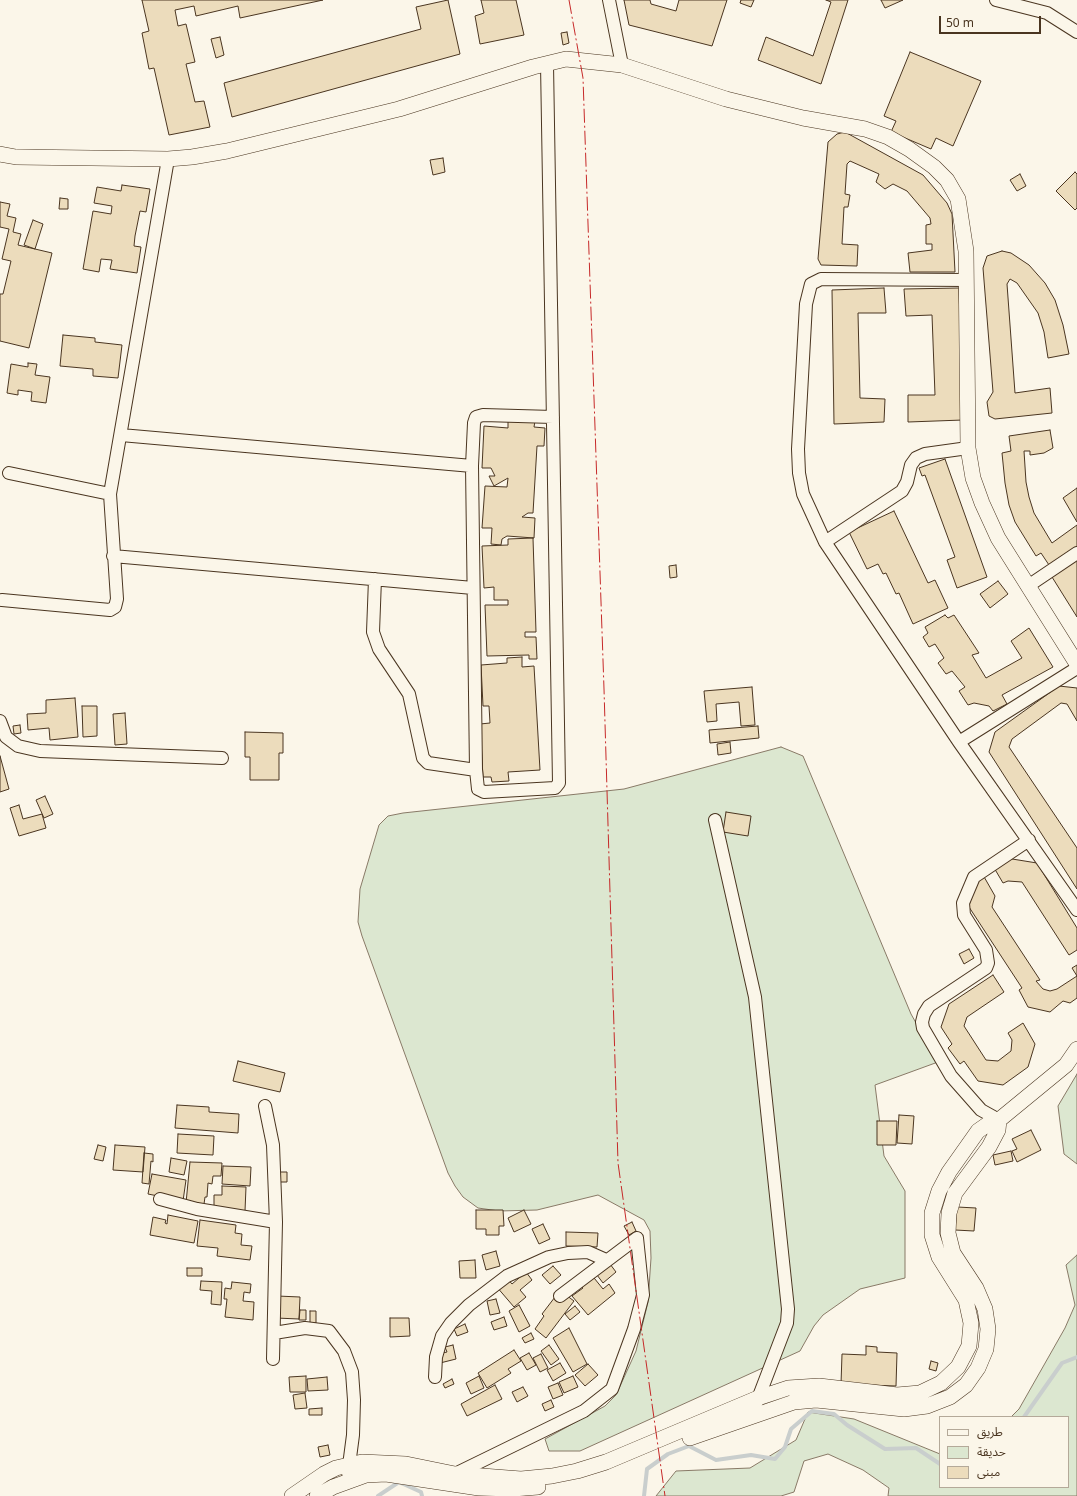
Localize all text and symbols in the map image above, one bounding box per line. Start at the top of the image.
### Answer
scale bar [941,8,1043,34]
text: 50 m [946,14,974,31]
legend [939,1416,1069,1488]
text: طريق [977,1423,1003,1440]
text: حديقة [977,1443,1006,1460]
text: مبنى [977,1463,1000,1480]

